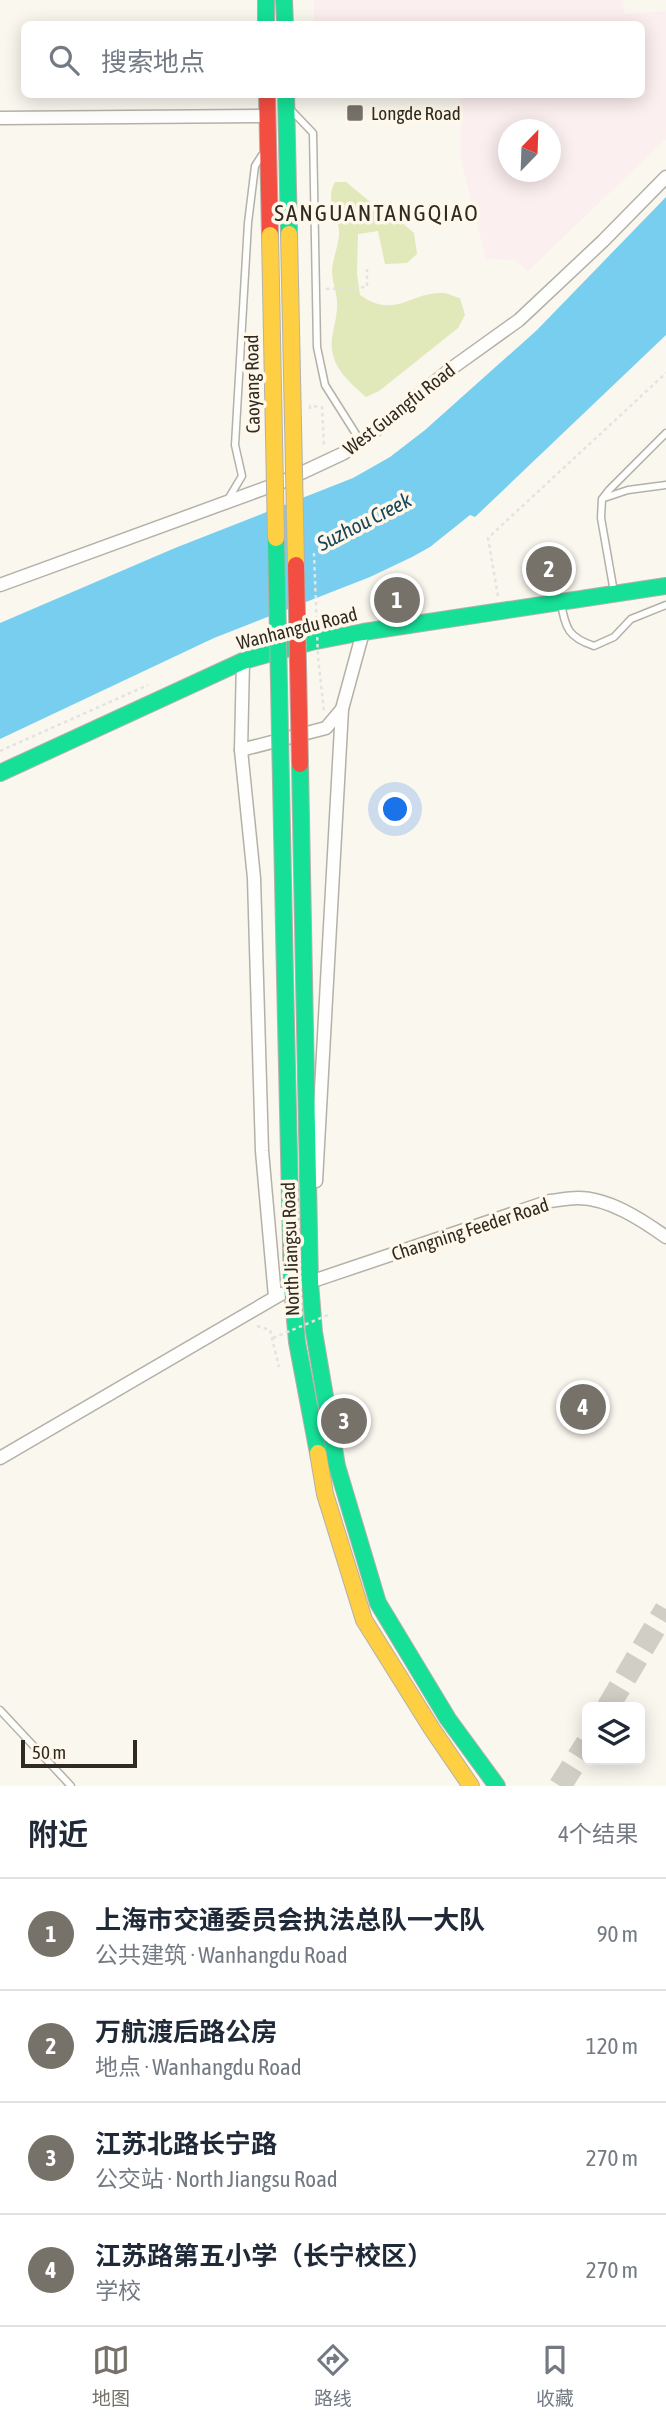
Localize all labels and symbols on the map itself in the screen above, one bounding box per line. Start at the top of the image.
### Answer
place label: Longde Road [371,102,461,124]
marker: Longde Road [345,103,365,123]
north arrow [498,119,561,182]
district label: SANGUANTANGQIAO [274,200,480,226]
street label: Caoyang Road [240,334,264,434]
street label: West Guangfu Road [339,359,459,459]
water label: Suzhou Creek [312,487,416,555]
pin: 2 [526,543,572,595]
pin: 1 [374,574,420,626]
street label: Wanhangdu Road [234,602,360,654]
your location [378,792,412,826]
street label: North Jiangsu Road [277,1182,303,1316]
street label: Changning Feeder Road [389,1193,551,1265]
pin: 4 [560,1381,606,1433]
pin: 3 [321,1395,367,1447]
scale bar [21,1737,136,1769]

